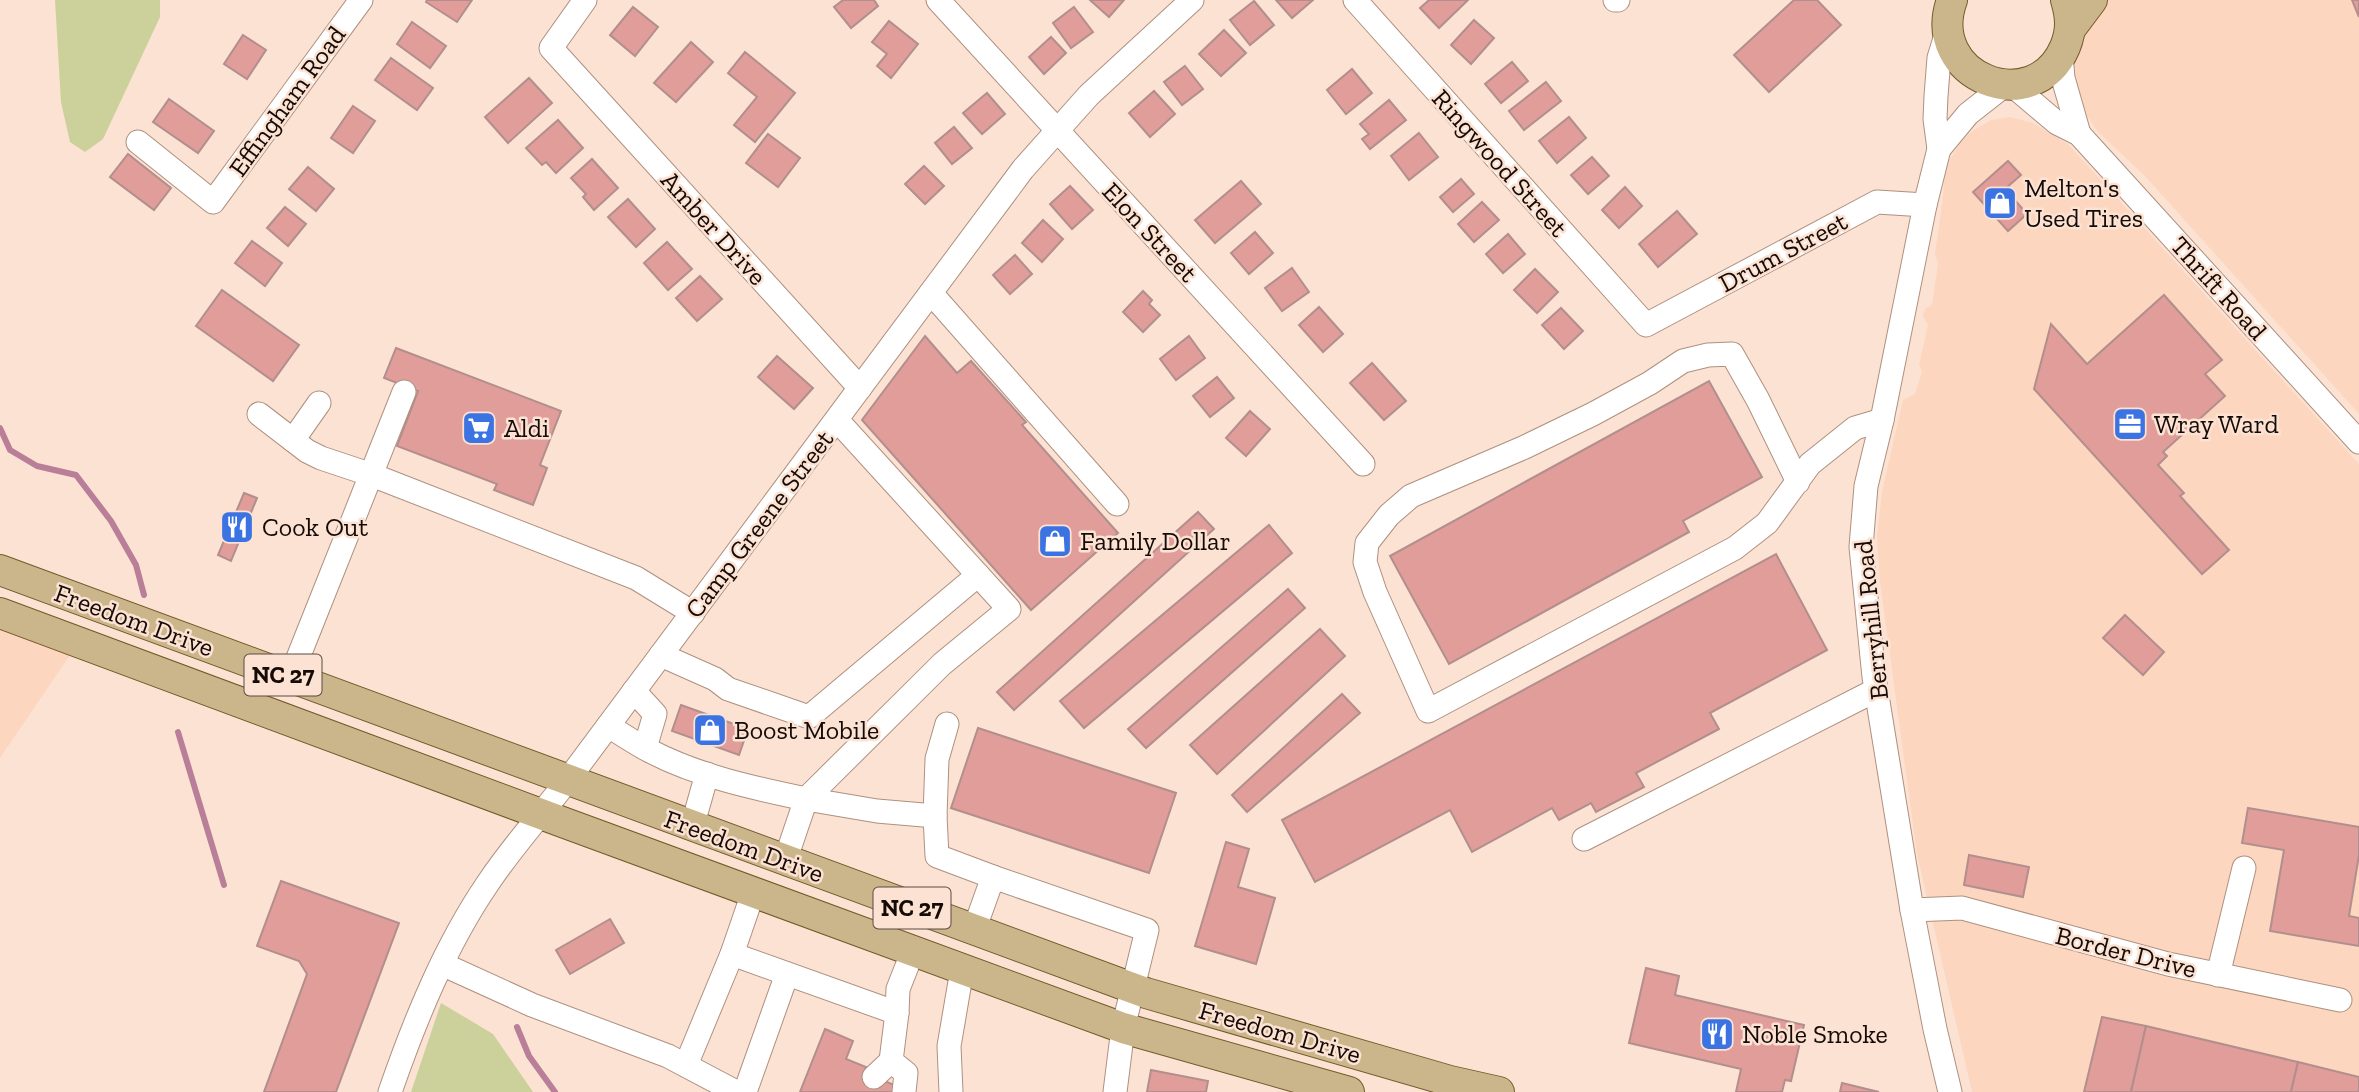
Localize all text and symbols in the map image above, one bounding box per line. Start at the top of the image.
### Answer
street label: Effingham Road [222,19,352,183]
street label: Ringwood Street [1425,83,1575,244]
street label: Amber Drive [654,164,774,292]
place label: Melton's Used Tires [2024,172,2143,234]
street label: Elon Street [1096,175,1205,289]
shop icon: Melton's Used Tires [1981,184,2019,222]
street label: Drum Street [1713,205,1853,299]
street label: Thrift Road [2164,230,2274,346]
office icon: Wray Ward [2111,405,2149,443]
place label: Wray Ward [2154,408,2279,440]
supermarket icon: Aldi [460,409,498,447]
place label: Aldi [504,412,549,444]
street label: Camp Greene Street [678,424,840,624]
restaurant icon: Cook Out [218,508,256,546]
place label: Cook Out [262,511,368,543]
shop icon: Family Dollar [1036,522,1074,560]
place label: Family Dollar [1080,525,1231,557]
street label: Berryhill Road [1847,539,1895,701]
street label: Freedom Drive [50,576,218,664]
road number: NC 27 [244,654,322,696]
shop icon: Boost Mobile [691,711,729,749]
place label: Boost Mobile [734,714,879,746]
street label: Freedom Drive [660,802,828,890]
road number: NC 27 [874,888,950,928]
street label: Border Drive [2052,919,2200,985]
street label: Freedom Drive [1195,994,1365,1070]
restaurant icon: Noble Smoke [1698,1015,1736,1053]
place label: Noble Smoke [1742,1018,1888,1050]

